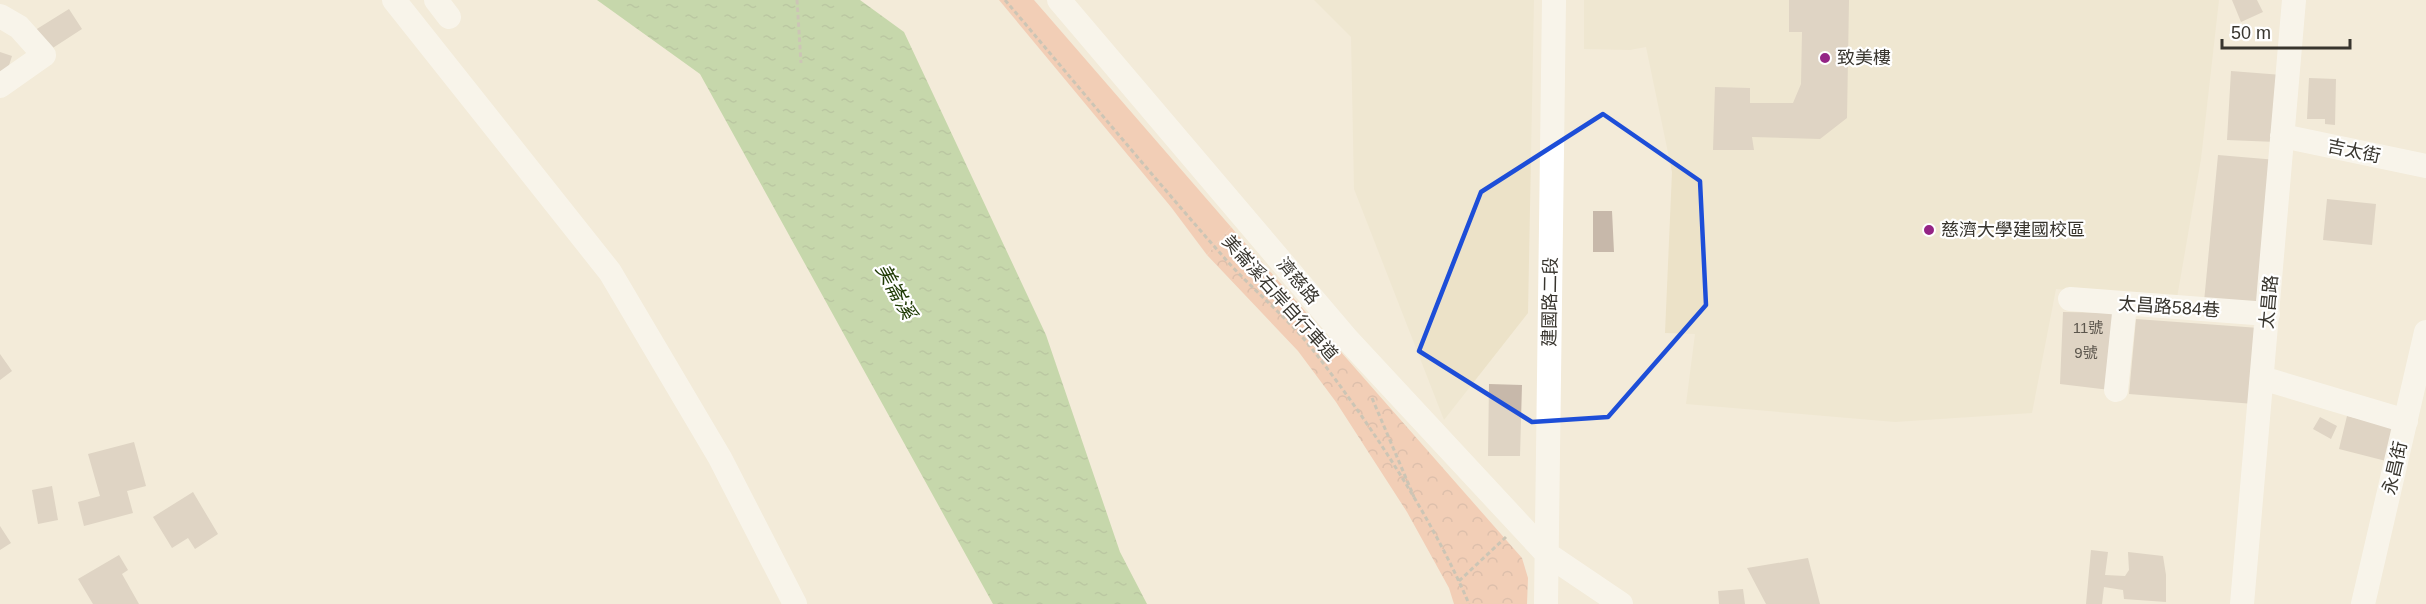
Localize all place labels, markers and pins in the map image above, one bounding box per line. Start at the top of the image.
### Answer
place label: 致美樓 [1837,48,1891,68]
marker: 致美樓 [1818,51,1832,65]
place label: 慈濟大學建國校區 [1941,220,2085,240]
marker: 慈濟大學建國校區 [1922,223,1936,237]

